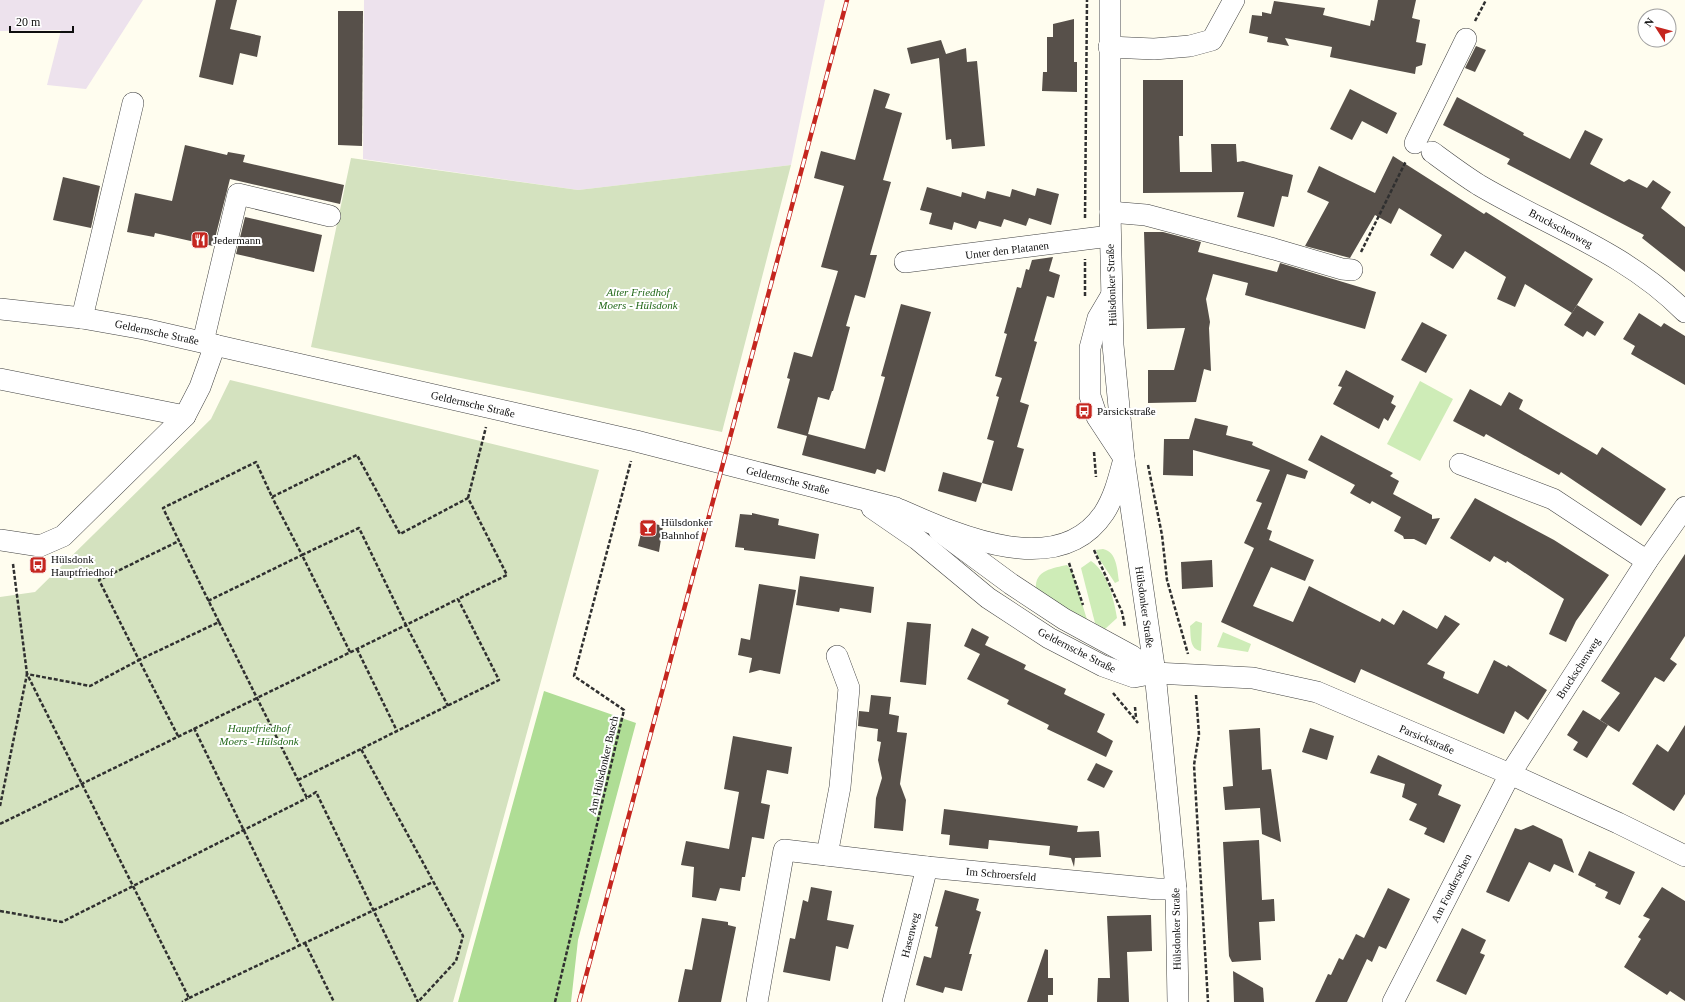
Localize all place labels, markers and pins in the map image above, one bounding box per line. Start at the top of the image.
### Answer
restaurant icon: Jedermann [190,230,210,250]
place label: Jedermann [213,234,261,246]
bus stop icon: Parsickstraße [1074,401,1094,421]
place label: Parsickstraße [1097,405,1156,417]
place label: Hülsdonker Bahnhof [661,516,713,541]
bar icon: Hülsdonker Bahnhof [638,518,658,538]
place label: Hülsdonk Hauptfriedhof [51,553,114,578]
bus stop icon: Hülsdonk Hauptfriedhof [28,555,48,575]

